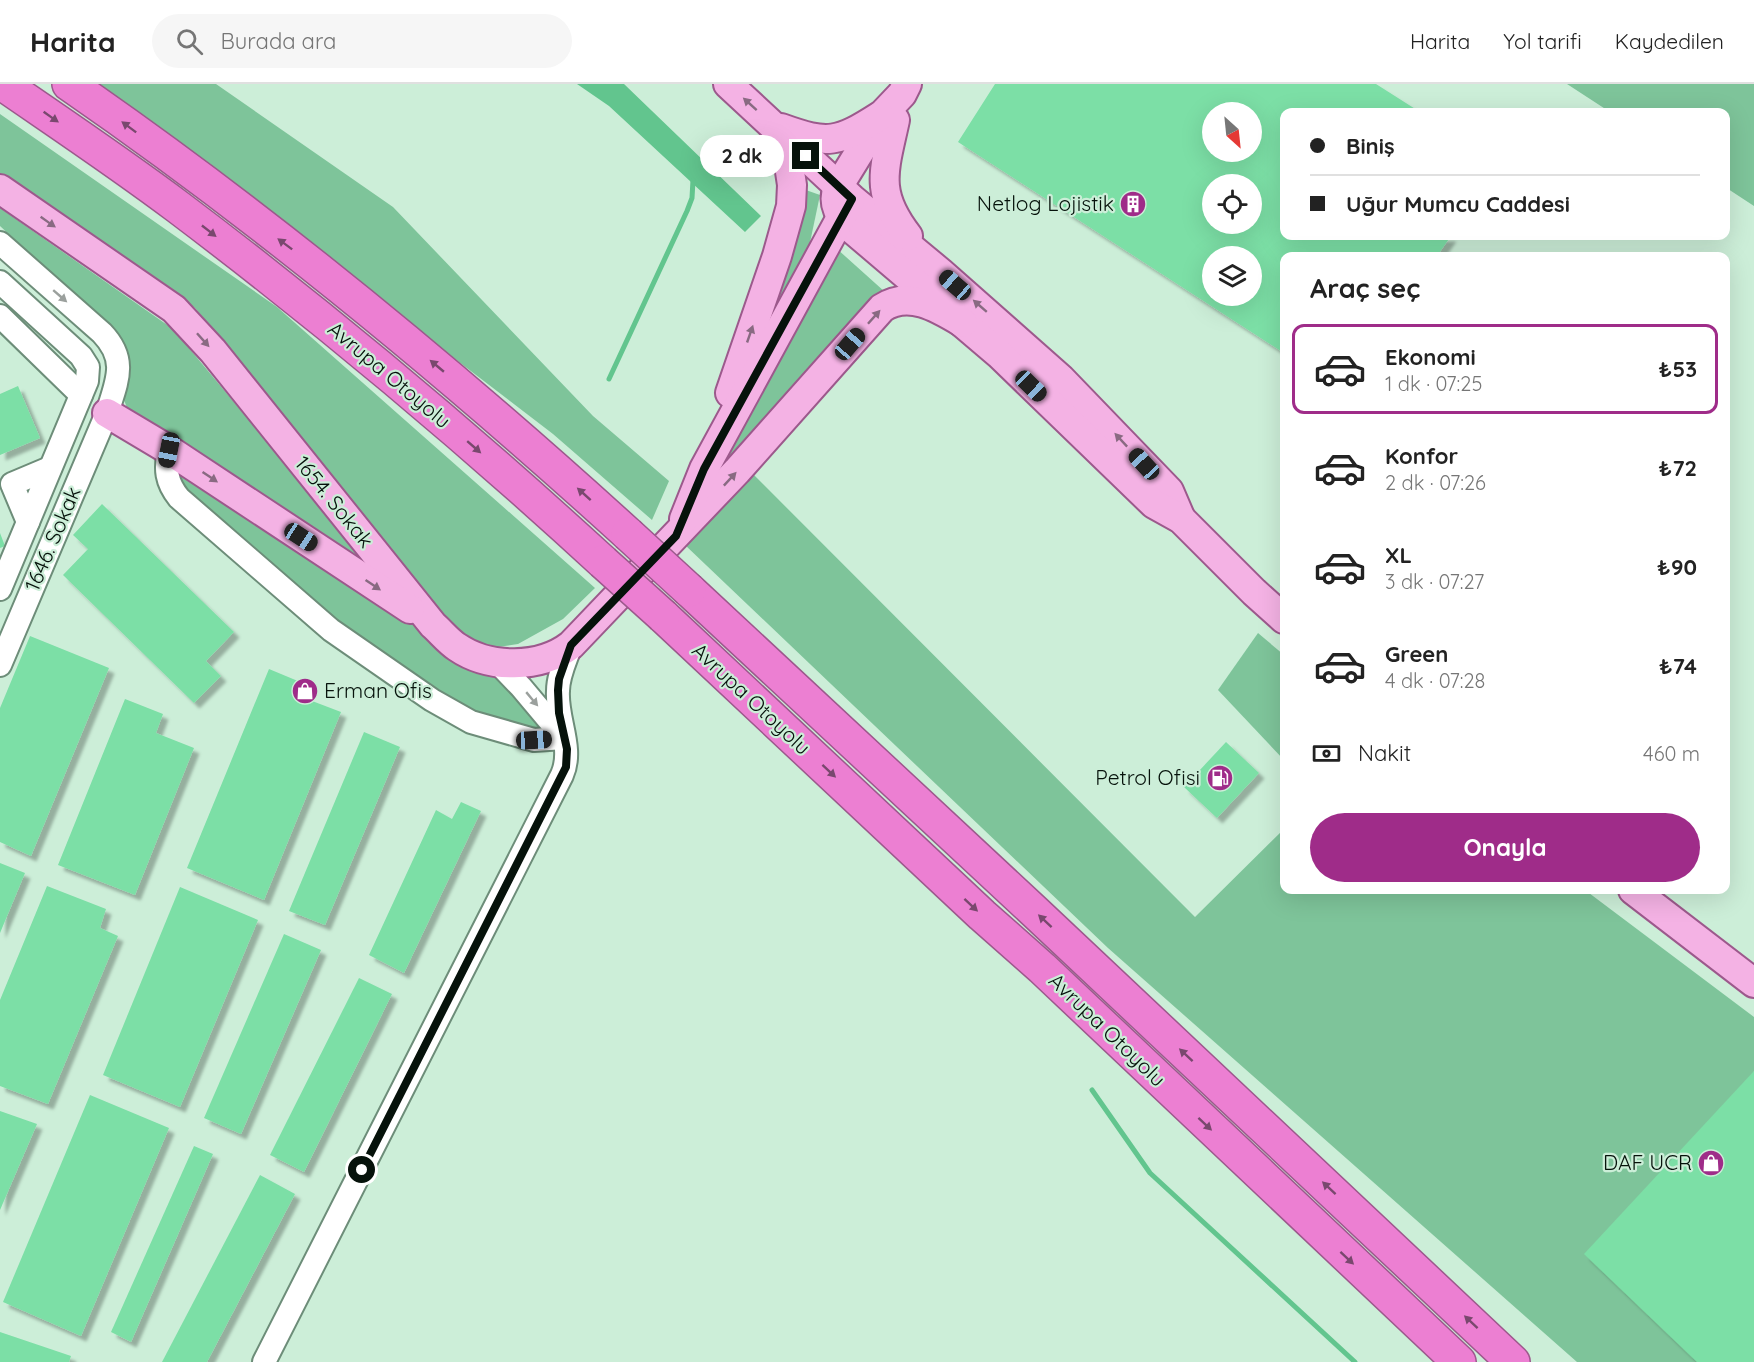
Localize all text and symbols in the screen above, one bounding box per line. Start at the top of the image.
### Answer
search box [152,14,572,68]
text: Harita [30,24,116,59]
icon: search [173,25,206,58]
text: Burada ara [221,27,336,55]
text: Harita [1410,28,1470,54]
text: Yol tarifi [1503,28,1582,54]
text: Kaydedilen [1615,28,1724,54]
one-way arrow [743,98,758,111]
north arrow [1202,102,1262,162]
map controls [1202,102,1262,306]
one-way arrow [42,111,58,123]
one-way arrow [122,121,137,133]
text: Biniş [1346,132,1395,160]
callout: 2 dk [701,135,785,177]
route end [792,142,819,169]
text: 2 dk [722,143,762,168]
button: locate [1202,174,1262,234]
building icon: Netlog Lojistik [1118,189,1148,219]
place label: Netlog Lojistik [977,190,1114,216]
text: Uğur Mumcu Caddesi [1346,190,1570,218]
one-way arrow [40,216,56,228]
one-way arrow [202,225,217,237]
one-way arrow [278,238,294,250]
button: layers [1202,246,1262,306]
car [936,266,974,304]
text: Araç seç [1310,271,1420,305]
one-way arrow [52,289,67,302]
one-way arrow [972,300,987,313]
one-way arrow [867,310,880,325]
street label: Avrupa Otoyolu [323,315,456,433]
one-way arrow [746,325,756,343]
car [831,325,869,363]
one-way arrow [196,332,209,347]
icon: car [1313,342,1367,396]
text: Ekonomi [1385,343,1476,371]
text: ₺53 [1659,355,1697,383]
one-way arrow [429,360,445,373]
car [1012,367,1050,405]
text: 1 dk · 07:25 [1385,371,1482,396]
car [157,431,181,469]
one-way arrow [1114,433,1128,448]
one-way arrow [466,440,481,453]
icon: car [1313,441,1367,495]
text: Konfor [1385,442,1458,470]
car [1125,445,1163,483]
street label: 1654. Sokak [290,450,380,553]
text: ₺72 [1658,454,1697,482]
text: 2 dk · 07:26 [1385,470,1486,495]
one-way arrow [202,471,218,482]
one-way arrow [723,472,737,486]
street label: 1646. Sokak [18,482,86,595]
one-way arrow [577,487,592,501]
car [281,520,321,554]
icon: car [1313,540,1367,594]
text: XL [1385,541,1412,569]
text: ₺90 [1657,553,1697,581]
text: 3 dk · 07:27 [1385,569,1484,594]
one-way arrow [364,579,380,591]
street label: Avrupa Otoyolu [687,637,816,760]
icon: car [1313,639,1367,693]
text: Green [1385,640,1448,668]
text: ₺74 [1659,652,1697,680]
text: 4 dk · 07:28 [1385,668,1485,693]
shop icon: Erman Ofis [290,676,320,706]
place label: Erman Ofis [324,677,432,703]
one-way arrow [525,691,538,707]
car [516,730,552,750]
icon: cash [1310,737,1343,770]
text: Nakit [1358,739,1411,767]
text: 460 m [1643,741,1700,766]
fuel station icon: Petrol Ofisi [1205,763,1235,793]
one-way arrow [821,764,835,778]
place label: Petrol Ofisi [1095,764,1200,790]
button: Onayla [1310,813,1700,882]
one-way arrow [964,897,978,911]
one-way arrow [1037,914,1052,928]
street label: Avrupa Otoyolu [1044,967,1172,1092]
one-way arrow [1179,1048,1194,1062]
one-way arrow [1198,1117,1213,1131]
shop icon: DAF UCR [1696,1148,1726,1178]
place label: DAF UCR [1603,1149,1692,1175]
route start [348,1156,375,1183]
one-way arrow [1322,1182,1337,1195]
one-way arrow [1339,1251,1354,1264]
one-way arrow [1463,1315,1478,1329]

